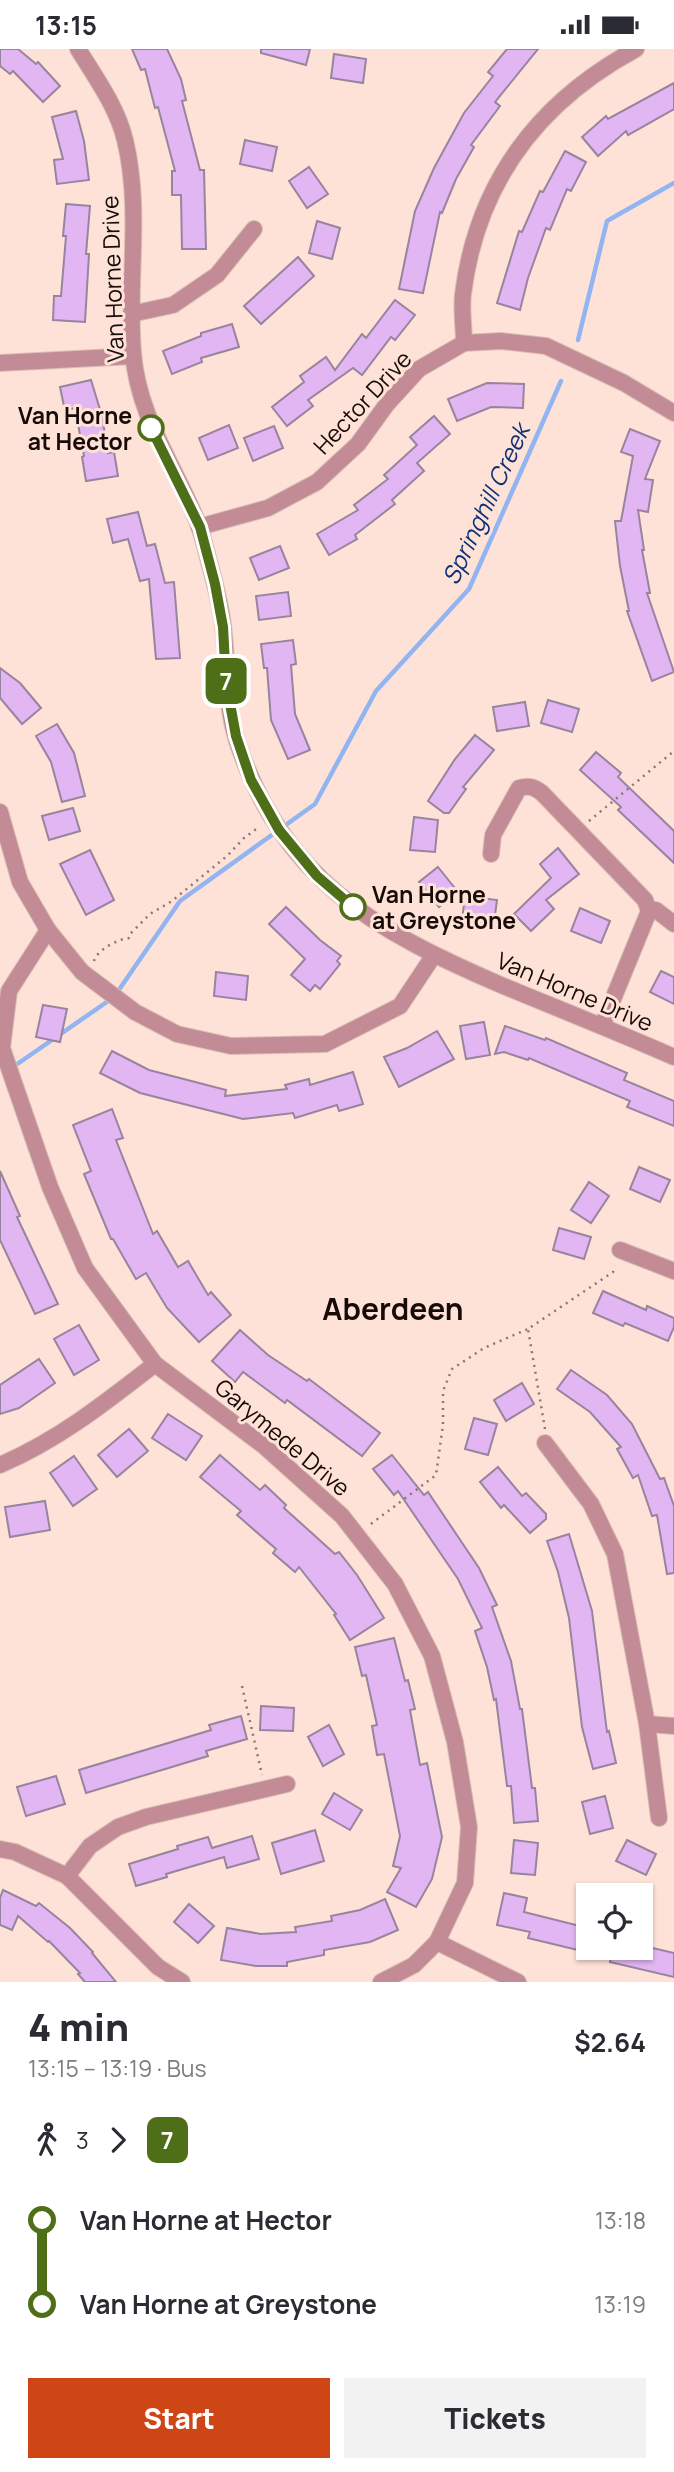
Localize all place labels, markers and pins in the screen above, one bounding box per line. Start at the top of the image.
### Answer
place label: Van Horne at Hector [18,399,132,457]
marker: Van Horne at Hector [138,415,164,441]
place label: Van Horne at Greystone [372,878,516,936]
marker: Van Horne at Greystone [340,894,366,920]

